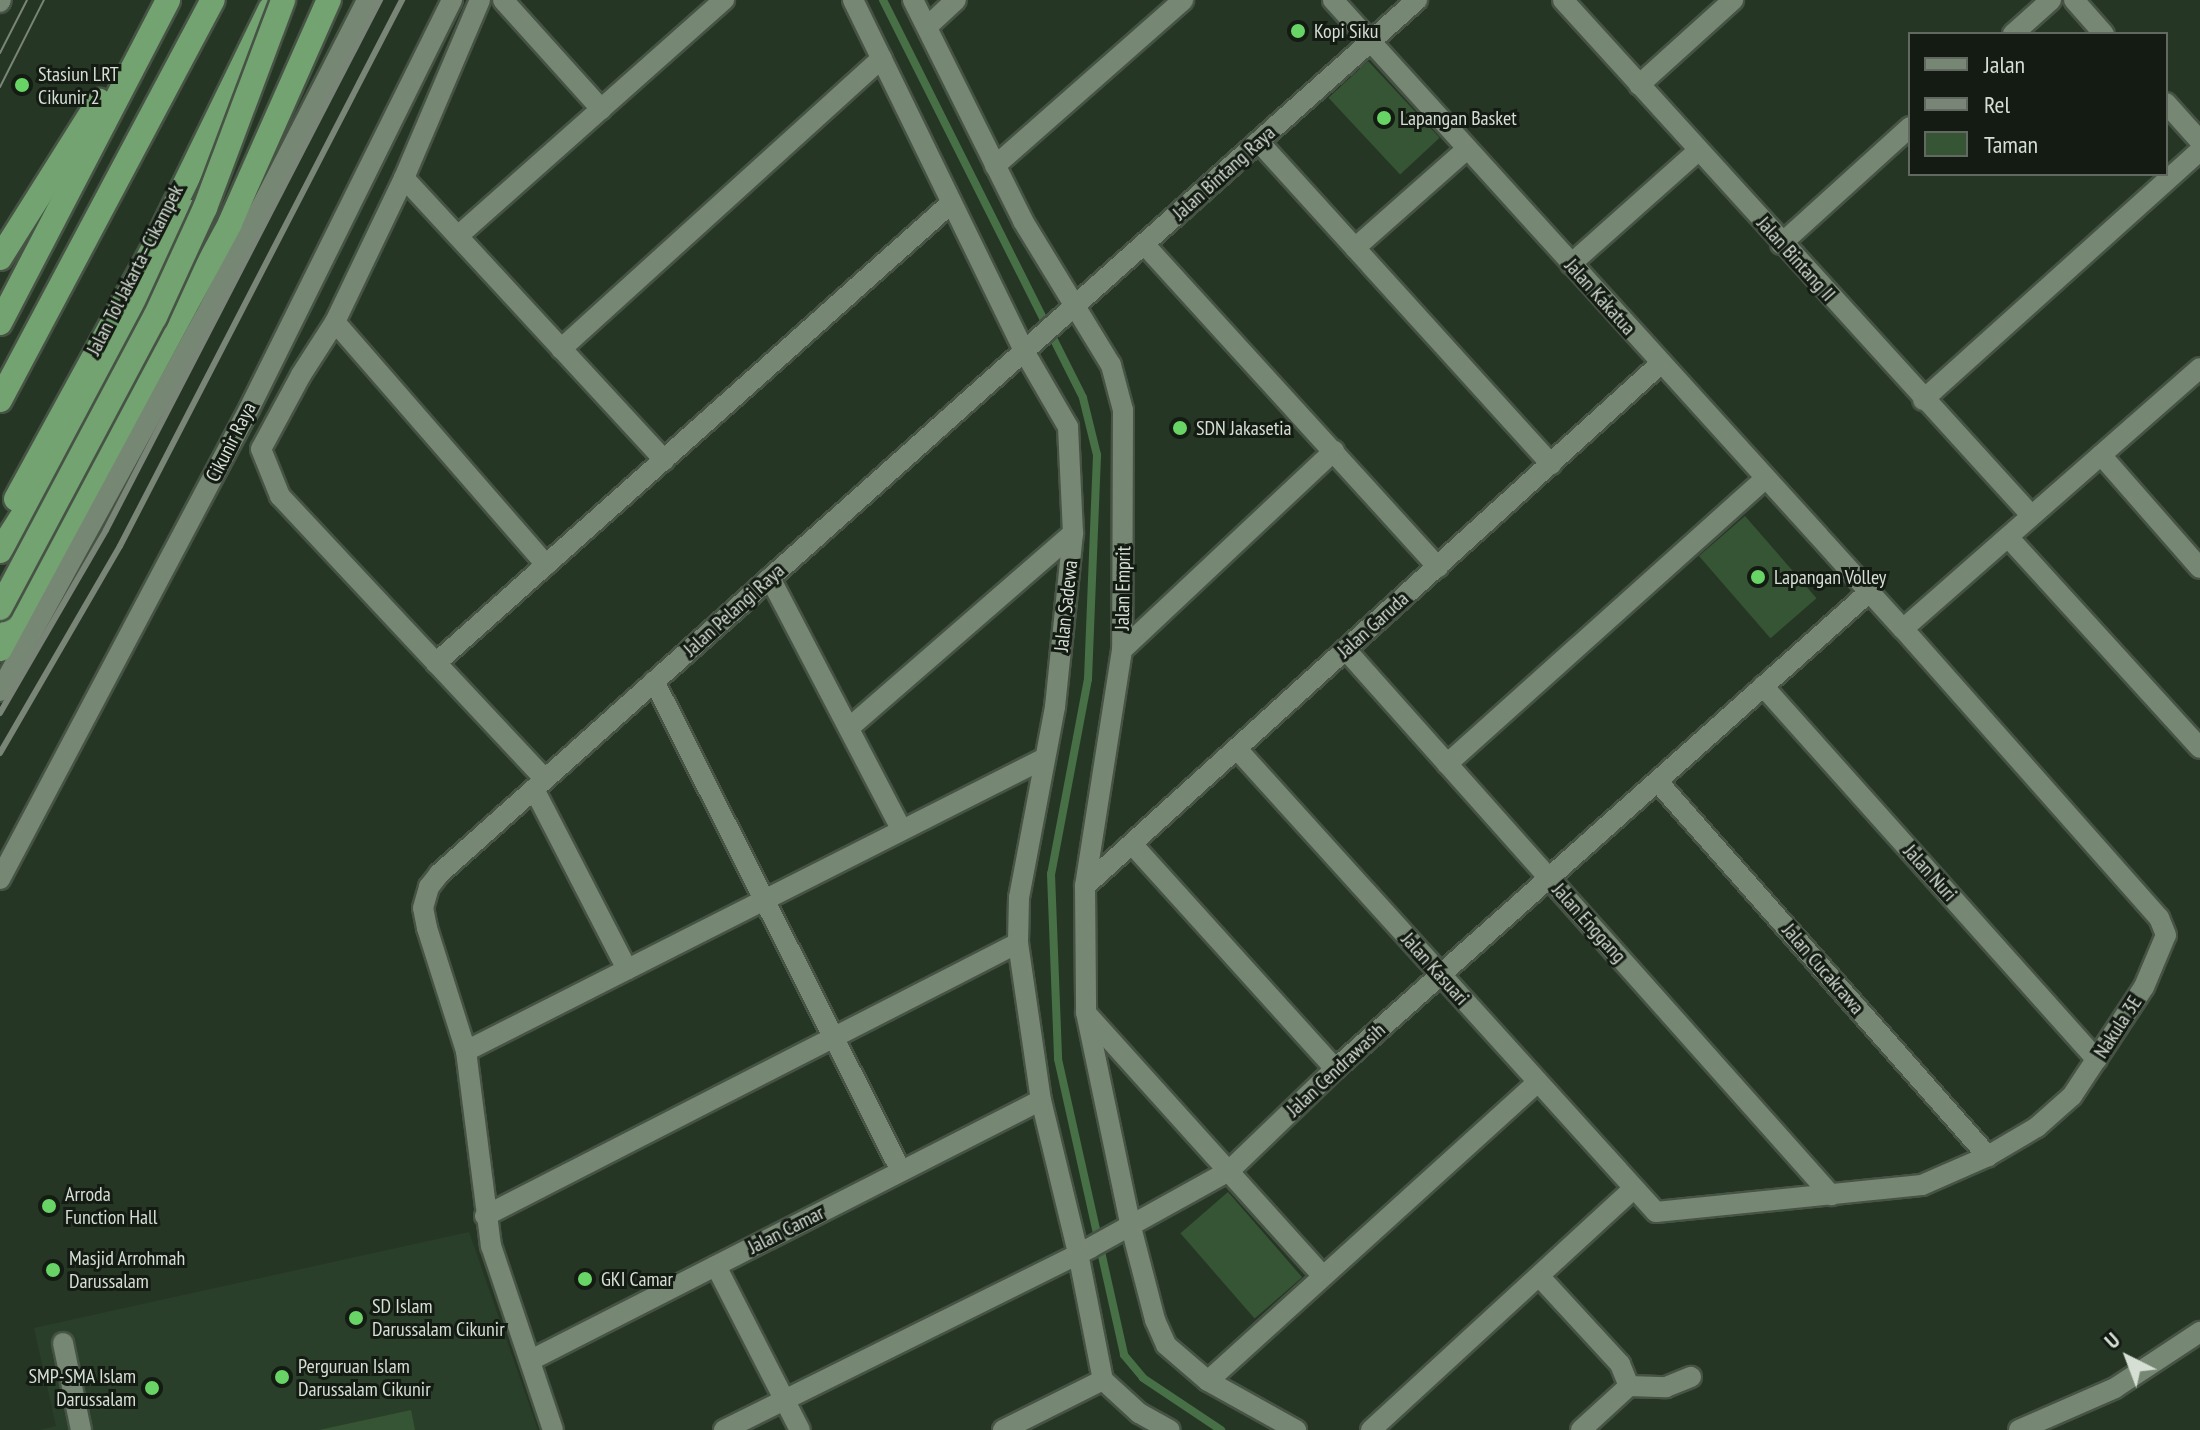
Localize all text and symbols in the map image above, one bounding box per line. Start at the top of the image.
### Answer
place label: Kopi Siku [1314,19,1378,43]
marker: Kopi Siku [1289,22,1307,40]
legend [1908,32,2168,176]
text: Jalan [1984,49,2025,80]
place label: Stasiun LRT Cikunir 2 [38,62,119,109]
marker: Stasiun LRT Cikunir 2 [13,76,31,94]
text: Rel [1984,89,2010,120]
place label: Lapangan Basket [1400,106,1517,130]
marker: Lapangan Basket [1375,109,1393,127]
street label: Jalan Bintang Raya [1168,121,1280,225]
text: Taman [1984,129,2038,160]
street label: Jalan Tol Jakarta–Cikampek [82,181,188,359]
street label: Jalan Bintang II [1752,212,1840,306]
street label: Jalan Kakatua [1560,254,1640,340]
street label: Cikunir Raya [201,398,261,486]
place label: SDN Jakasetia [1196,416,1291,440]
marker: SDN Jakasetia [1171,419,1189,437]
street label: Jalan Emprit [1110,546,1136,630]
street label: Jalan Pelangi Raya [679,559,789,661]
street label: Jalan Sadewa [1049,559,1083,653]
place label: Lapangan Volley [1774,565,1887,589]
marker: Lapangan Volley [1749,568,1767,586]
street label: Jalan Garuda [1333,587,1413,663]
street label: Jalan Nuri [1898,840,1962,906]
street label: Jalan Enggang [1547,878,1631,968]
street label: Jalan Cucakrawa [1777,919,1869,1019]
street label: Jalan Kasuari [1396,928,1474,1010]
street label: Nakula 3E [2089,991,2147,1063]
street label: Jalan Cendrawasih [1282,1018,1390,1122]
place label: Arroda Function Hall [65,1182,157,1229]
marker: Arroda Function Hall [40,1197,58,1215]
street label: Jalan Camar [744,1201,828,1259]
place label: Masjid Arrohmah Darussalam [69,1246,186,1293]
marker: Masjid Arrohmah Darussalam [44,1261,62,1279]
place label: GKI Camar [601,1267,673,1291]
marker: GKI Camar [576,1270,594,1288]
place label: SD Islam Darussalam Cikunir [372,1294,505,1341]
marker: SD Islam Darussalam Cikunir [347,1309,365,1327]
north arrow [2088,1318,2168,1398]
text: U [2098,1326,2126,1354]
place label: Perguruan Islam Darussalam Cikunir [298,1354,431,1401]
place label: SMP-SMA Islam Darussalam [28,1364,136,1411]
marker: Perguruan Islam Darussalam Cikunir [273,1368,291,1386]
marker: SMP-SMA Islam Darussalam [143,1379,161,1397]

